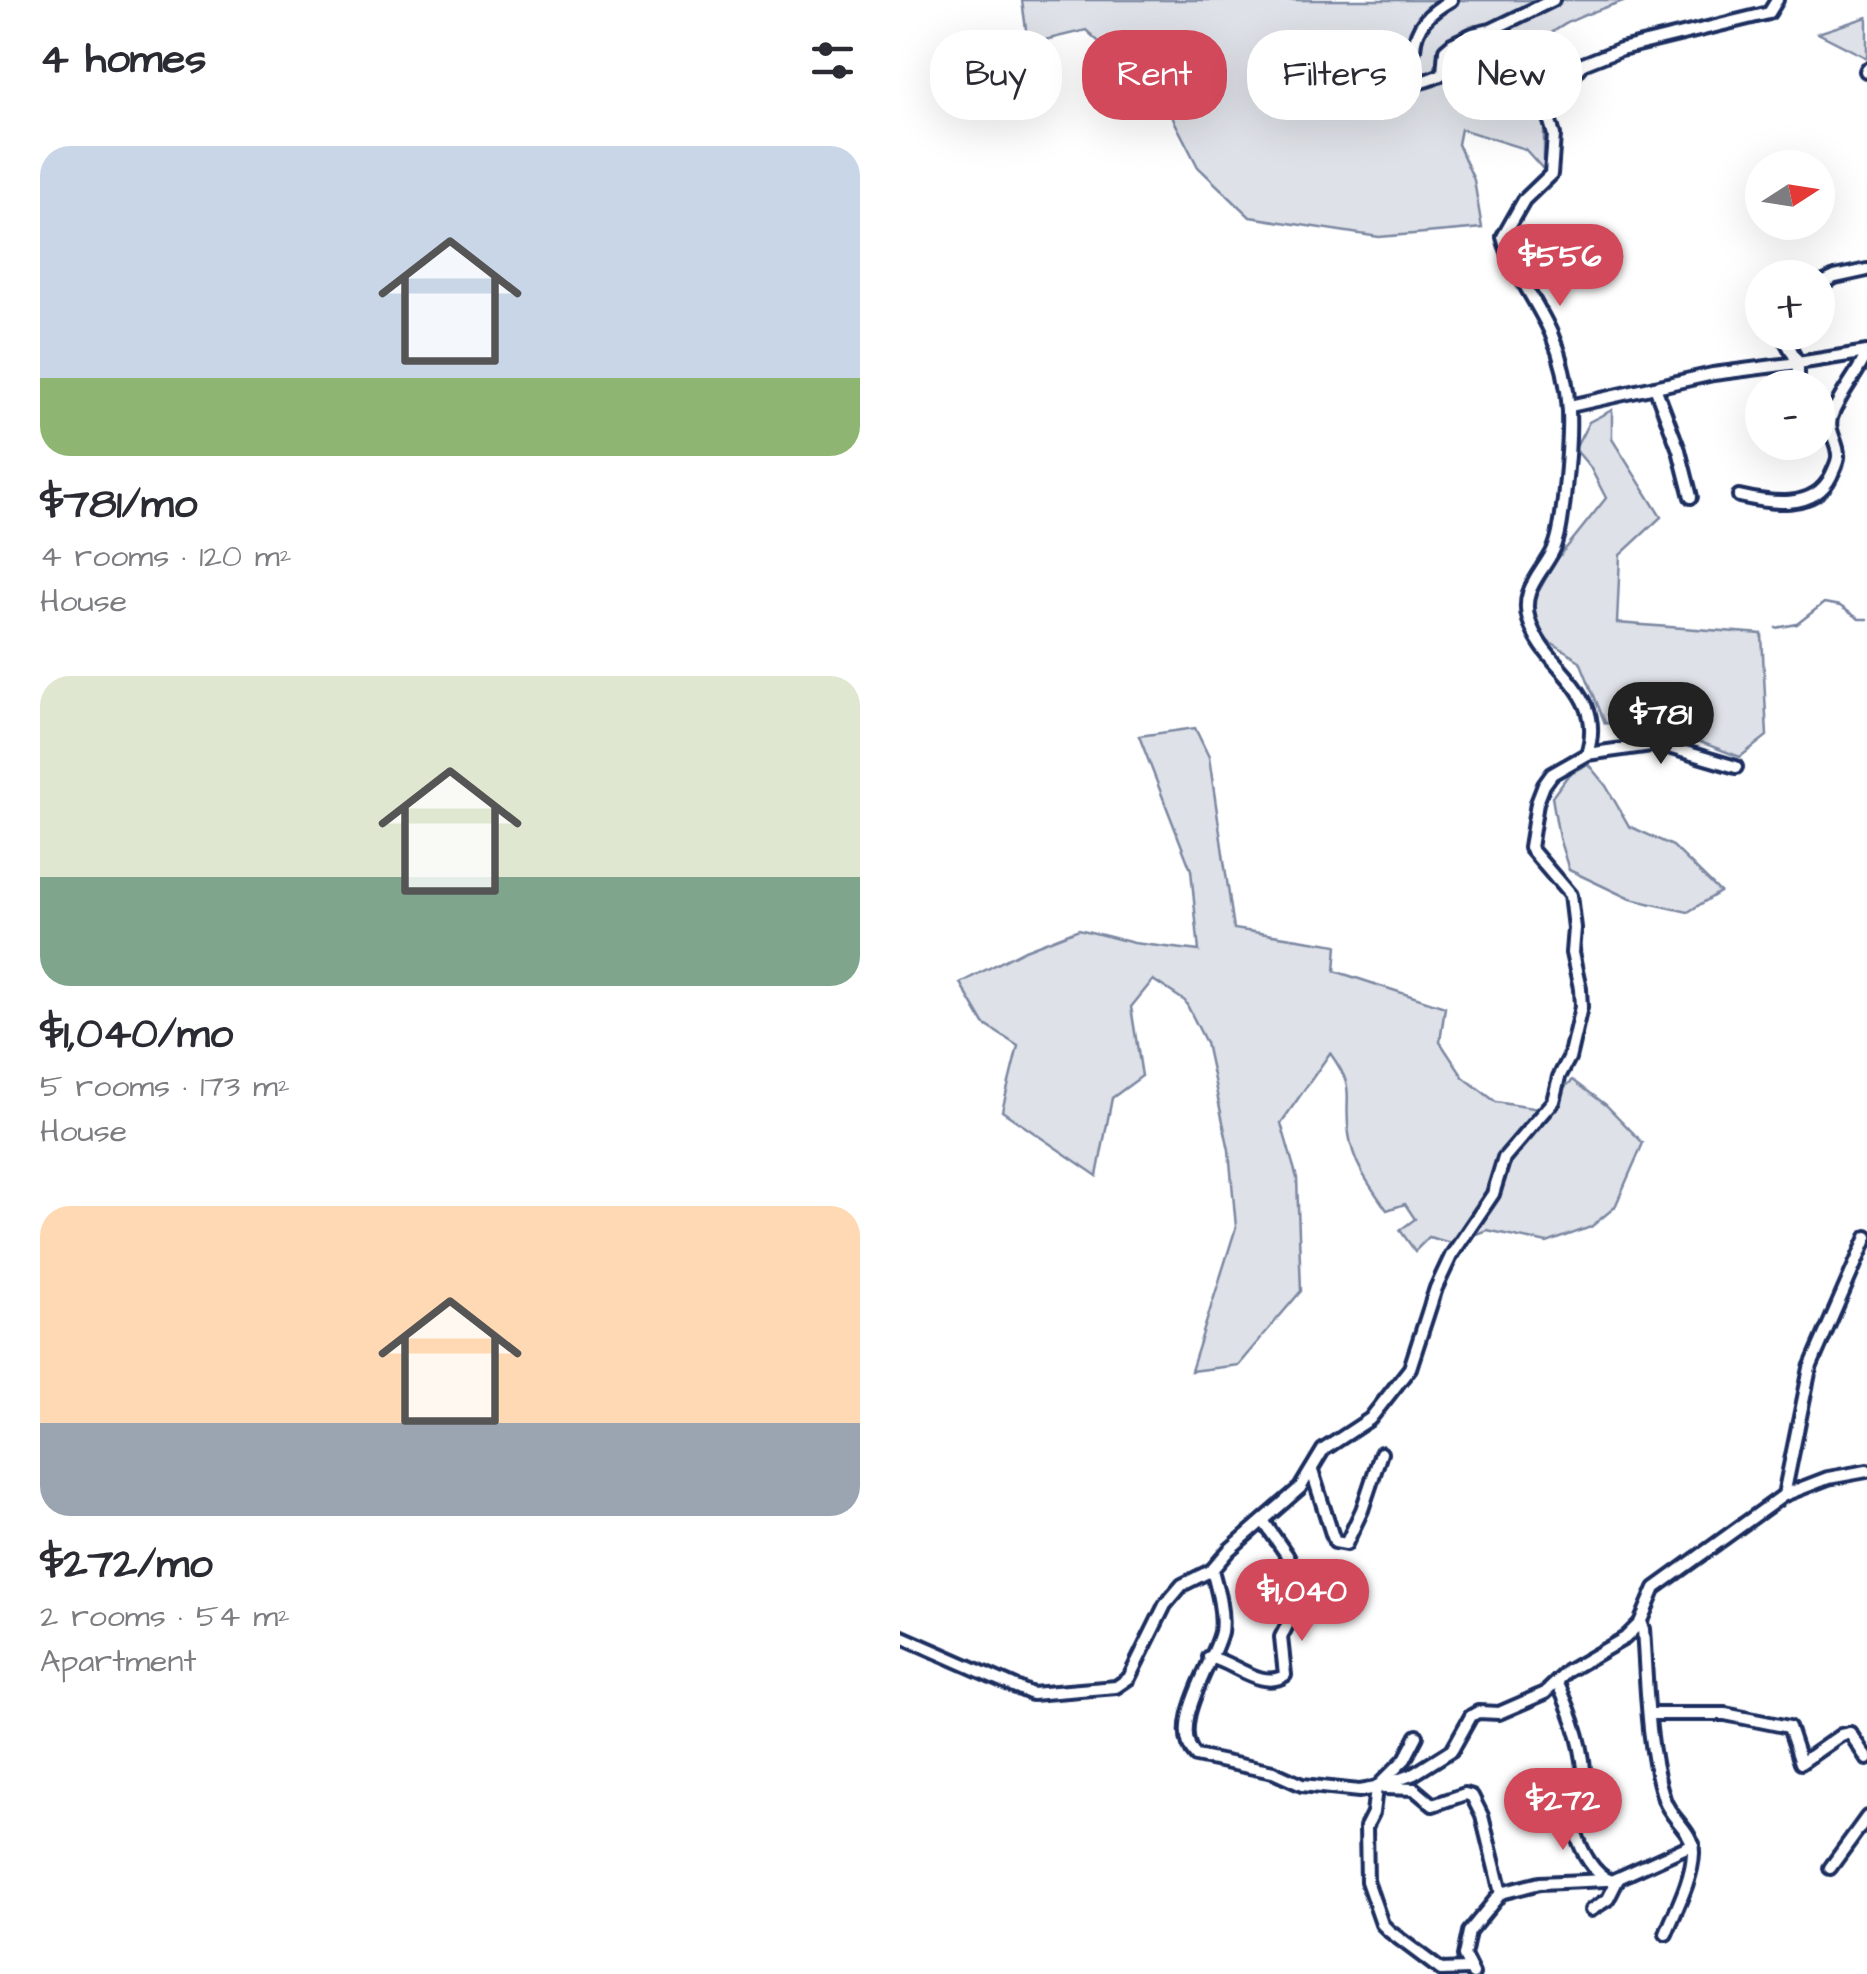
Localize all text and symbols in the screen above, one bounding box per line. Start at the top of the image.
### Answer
chip: Buy [930,30,1062,120]
chip: Rent [1082,30,1227,120]
chip: Filters [1247,30,1422,120]
chip: New [1442,30,1582,120]
text: 4 homes [40,31,206,89]
icon: filters [805,33,860,88]
north arrow [1745,150,1835,240]
map controls [1745,150,1835,460]
icon: home [360,211,540,391]
pin: $556 [1501,224,1619,309]
text: $556 [1518,234,1602,279]
button: + [1745,260,1835,350]
button: − [1745,370,1835,460]
text: $781/mo [40,476,197,534]
text: 4 rooms · 120 m² [40,534,292,579]
text: House [40,579,127,624]
pin: $781 [1602,682,1720,767]
text: $781 [1630,692,1692,737]
icon: home [360,741,540,921]
text: $1,040/mo [40,1006,233,1064]
text: 5 rooms · 173 m² [40,1064,290,1109]
text: House [40,1109,127,1154]
icon: home [360,1271,540,1451]
text: $272/mo [40,1536,213,1594]
pin: $1,040 [1221,1559,1383,1644]
text: $1,040 [1257,1569,1347,1614]
text: 2 rooms · 54 m² [40,1594,290,1639]
text: Apartment [40,1639,196,1684]
pin: $272 [1504,1768,1622,1853]
text: $272 [1526,1778,1600,1823]

